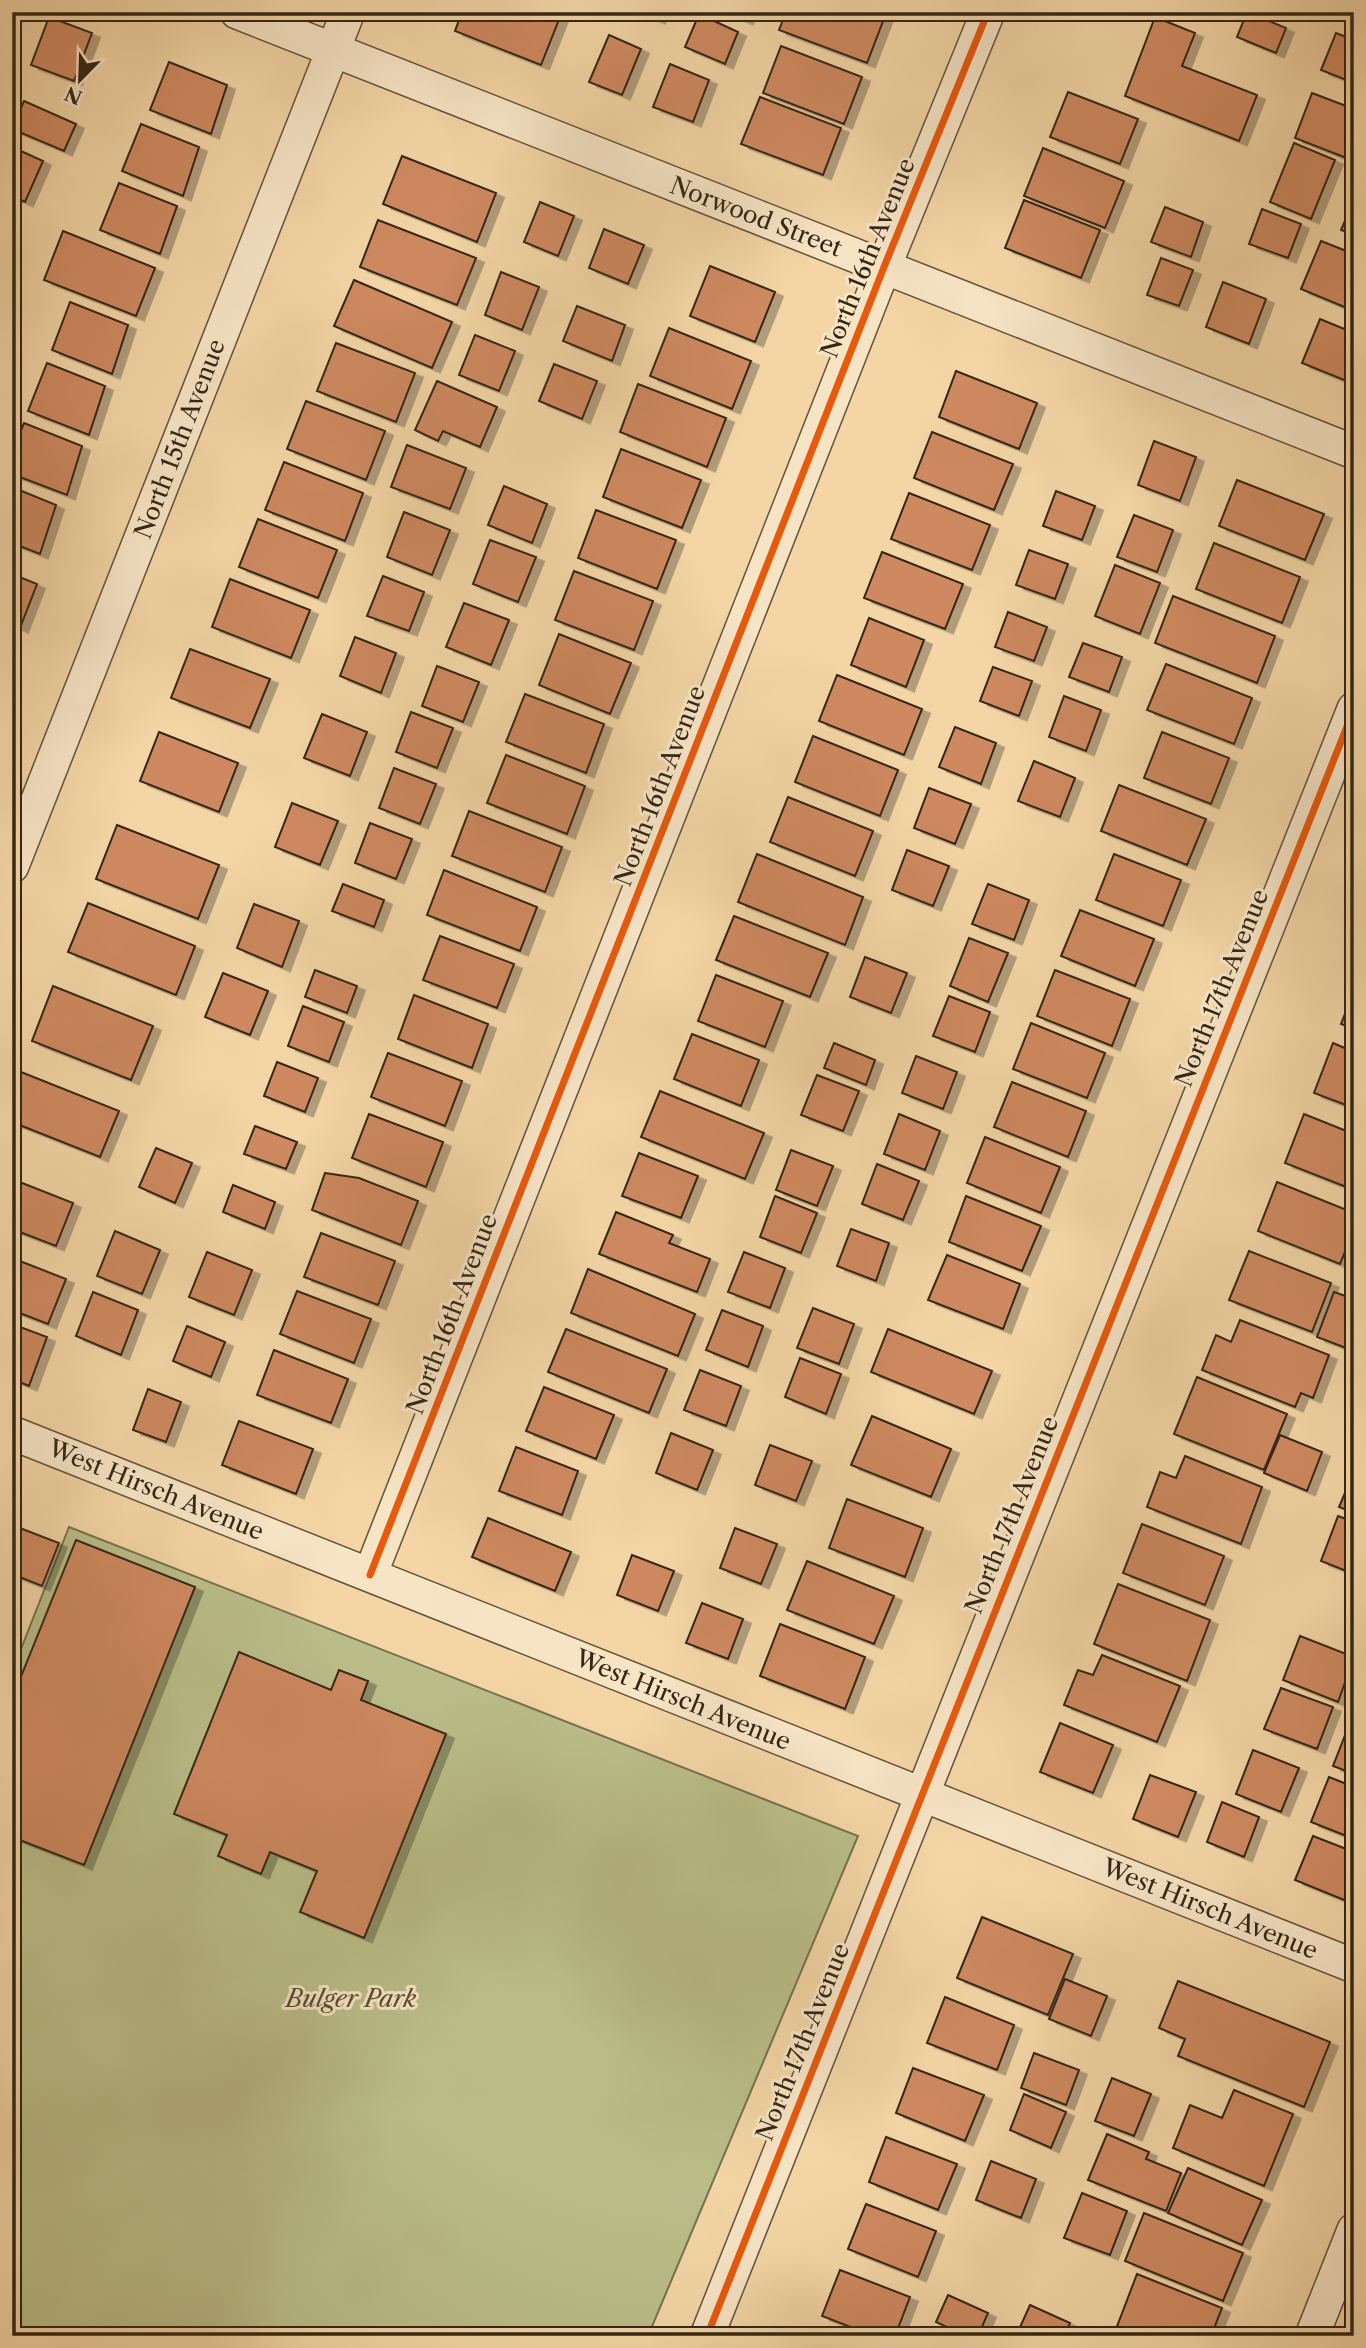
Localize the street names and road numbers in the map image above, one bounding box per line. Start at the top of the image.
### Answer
street label: North 16th Avenue [814,154,921,362]
street label: Norwood Street [666,170,847,263]
street label: North 15th Avenue [128,335,231,543]
street label: North 16th Avenue [608,682,711,890]
street label: North 17th Avenue [1169,885,1274,1091]
street label: North 16th Avenue [400,1210,503,1418]
street label: North 17th Avenue [959,1412,1064,1618]
street label: West Hirsch Avenue [43,1433,268,1546]
street label: West Hirsch Avenue [570,1643,795,1756]
street label: West Hirsch Avenue [1097,1852,1322,1965]
street label: North 17th Avenue [750,1939,855,2145]

